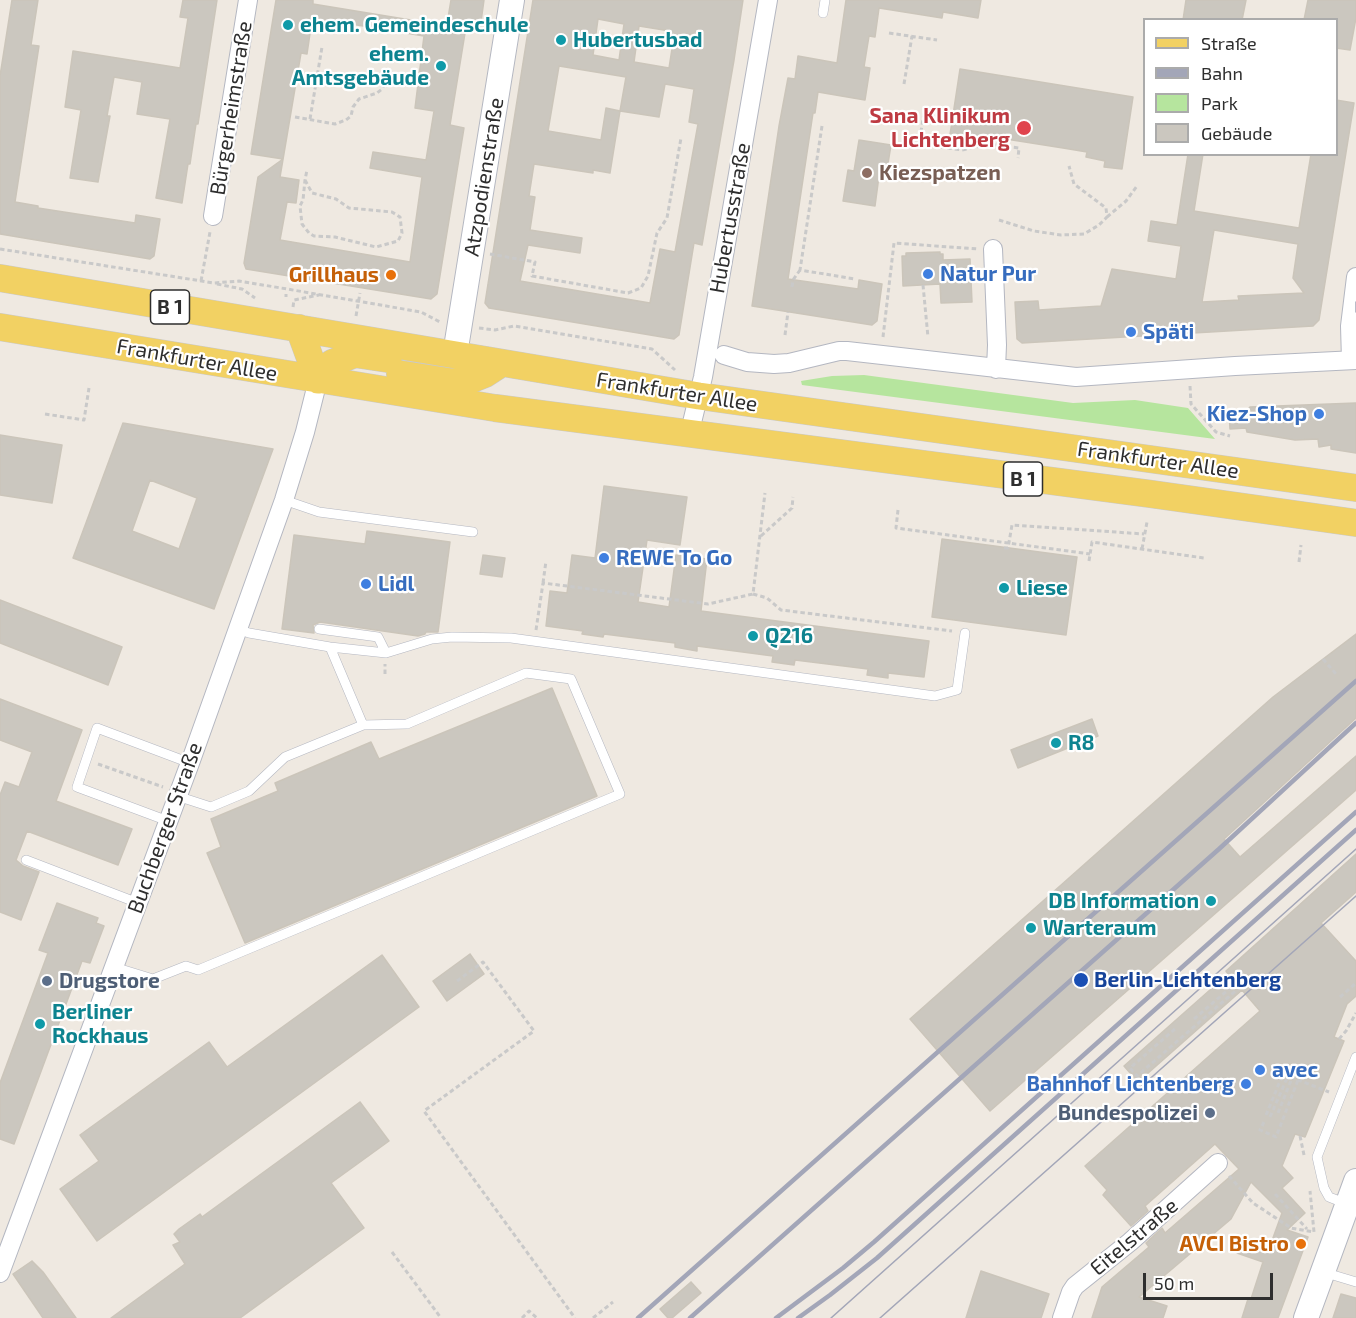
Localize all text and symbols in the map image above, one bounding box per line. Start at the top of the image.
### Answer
place label: ehem. Gemeindeschule [300,12,529,38]
marker: ehem. Gemeindeschule [281,18,295,32]
legend [1143,18,1338,156]
street label: Bürgerheimstraße [205,19,257,197]
place label: Hubertusbad [573,27,702,53]
text: Straße [1201,32,1257,54]
marker: Hubertusbad [554,33,568,47]
place label: ehem. Amtsgebäude [292,41,429,91]
marker: ehem. Amtsgebäude [434,59,448,73]
text: Bahn [1201,62,1243,84]
text: Park [1201,92,1238,114]
street label: Atzpodienstraße [459,96,509,258]
place label: Sana Klinikum Lichtenberg [869,103,1010,153]
marker: Sana Klinikum Lichtenberg [1015,119,1033,137]
text: Gebäude [1201,122,1272,144]
street label: Hubertusstraße [704,141,756,295]
place label: Kiezspatzen [879,160,1001,186]
marker: Kiezspatzen [860,166,874,180]
place label: Natur Pur [940,261,1036,287]
place label: Grillhaus [289,262,379,288]
marker: Natur Pur [921,267,935,281]
marker: Grillhaus [384,268,398,282]
road number: B 1 [150,290,190,324]
place label: Späti [1143,319,1194,345]
marker: Späti [1124,325,1138,339]
street label: Frankfurter Allee [115,333,279,387]
street label: Frankfurter Allee [595,367,759,417]
place label: Kiez-Shop [1207,401,1307,427]
marker: Kiez-Shop [1312,407,1326,421]
street label: Frankfurter Allee [1076,436,1240,484]
road number: B 1 [1004,462,1042,496]
place label: REWE To Go [616,545,732,571]
marker: REWE To Go [597,551,611,565]
place label: Lidl [378,571,414,597]
place label: Liese [1016,575,1068,601]
marker: Lidl [359,577,373,591]
marker: Liese [997,581,1011,595]
place label: Q216 [765,623,813,649]
marker: Q216 [746,629,760,643]
place label: R8 [1068,730,1095,756]
marker: R8 [1049,736,1063,750]
street label: Buchberger Straße [122,739,208,917]
place label: DB Information [1048,888,1199,914]
marker: DB Information [1204,894,1218,908]
place label: Warteraum [1043,915,1156,941]
marker: Warteraum [1024,921,1038,935]
place label: Berlin-Lichtenberg [1094,967,1281,993]
place label: Drugstore [59,968,160,994]
marker: Berlin-Lichtenberg [1072,971,1090,989]
marker: Drugstore [40,974,54,988]
place label: Berliner Rockhaus [52,999,148,1049]
marker: Berliner Rockhaus [33,1017,47,1031]
place label: avec [1272,1057,1318,1083]
marker: avec [1253,1063,1267,1077]
place label: Bahnhof Lichtenberg [1026,1071,1234,1097]
marker: Bahnhof Lichtenberg [1239,1077,1253,1091]
place label: Bundespolizei [1058,1100,1198,1126]
marker: Bundespolizei [1203,1106,1217,1120]
street label: Eitelstraße [1085,1193,1183,1281]
place label: AVCI Bistro [1180,1231,1289,1257]
marker: AVCI Bistro [1294,1237,1308,1251]
scale bar [1146,1261,1276,1299]
text: 50 m [1154,1272,1194,1294]

